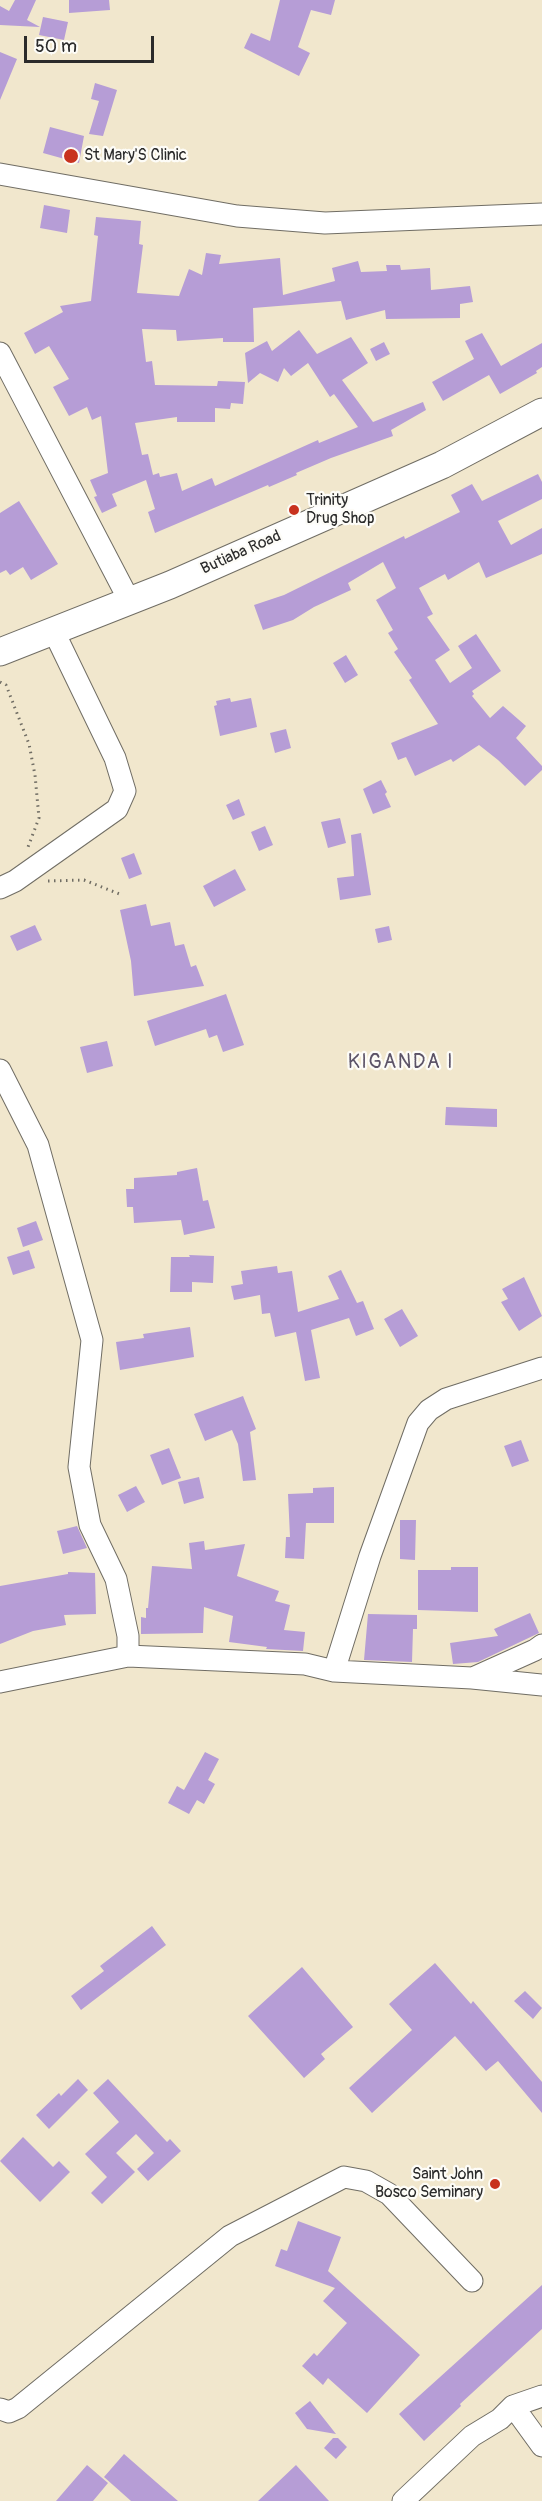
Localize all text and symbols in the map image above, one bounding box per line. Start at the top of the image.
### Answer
scale bar [27,24,158,62]
text: 50 m [35,35,77,58]
place label: St Mary'S Clinic [84,146,187,166]
marker: St Mary'S Clinic [62,147,80,165]
place label: Trinity Drug Shop [306,491,374,529]
marker: Trinity Drug Shop [287,503,301,517]
street label: Butiaba Road [198,527,284,579]
district label: KIGANDA I [348,1051,454,1075]
place label: Saint John Bosco Seminary [375,2165,483,2203]
marker: Saint John Bosco Seminary [488,2177,502,2191]

